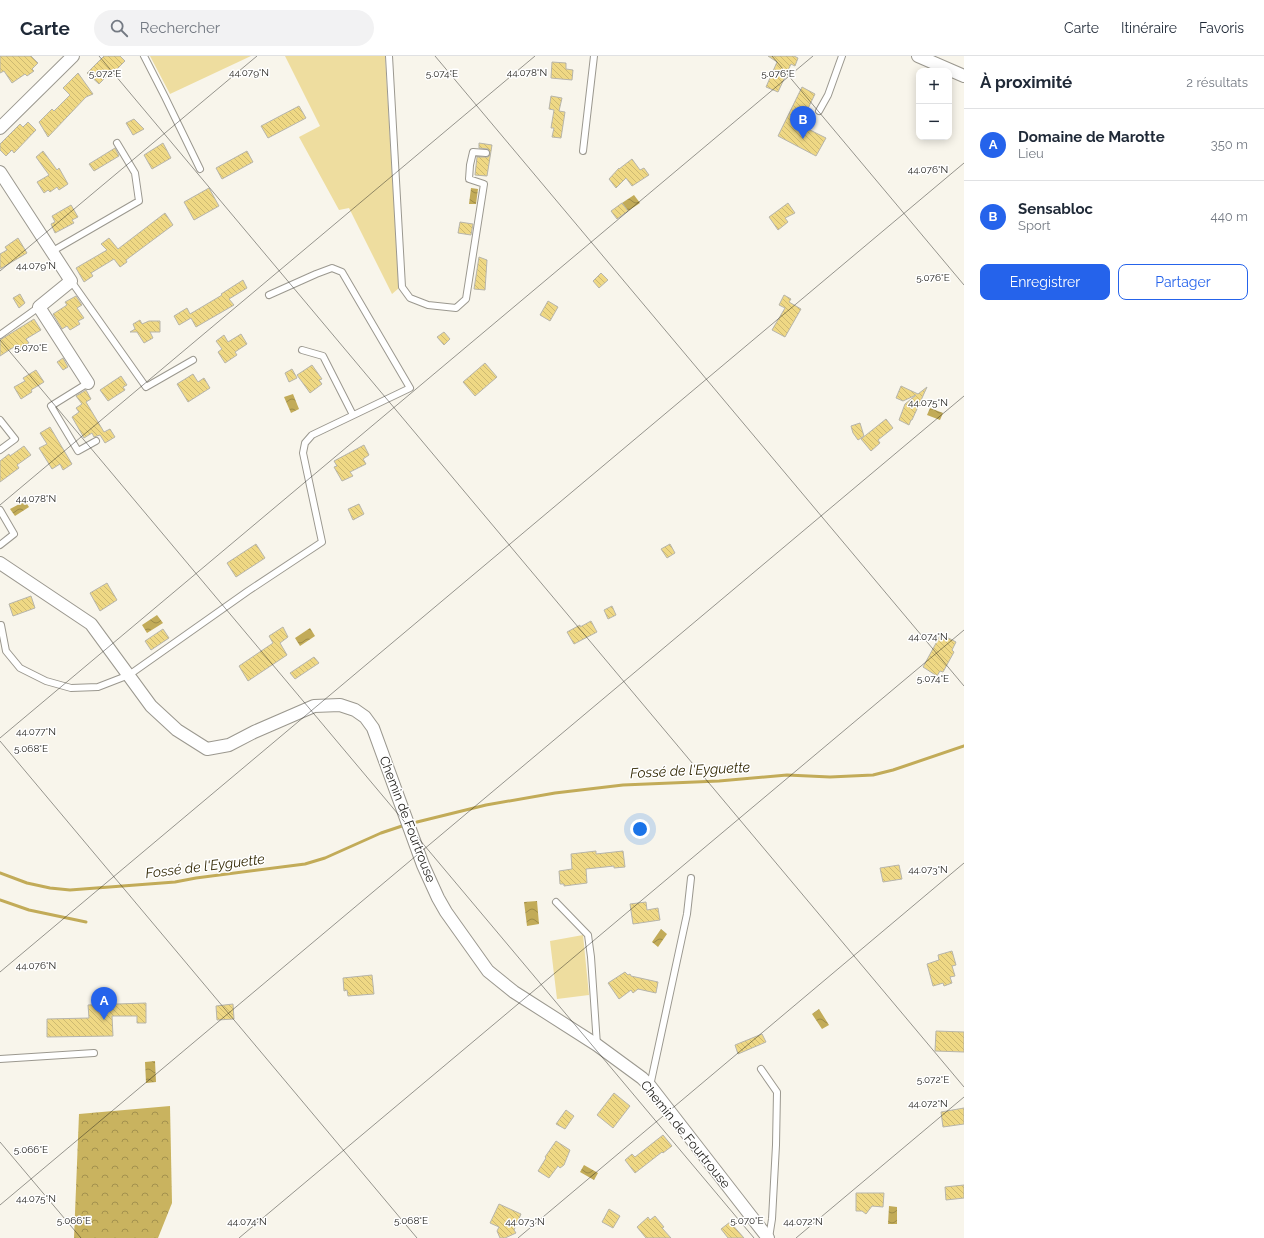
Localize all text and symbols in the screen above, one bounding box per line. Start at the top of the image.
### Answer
search box [94,10,374,46]
text: Carte [20,17,70,39]
icon: search [108,17,130,39]
text: Rechercher [140,19,220,37]
text: Carte [1064,20,1099,36]
text: Itinéraire [1121,20,1177,36]
text: Favoris [1199,20,1244,36]
text: 44.079°N [229,67,269,78]
text: 44.078°N [507,67,547,78]
text: 5.072°E [89,68,121,79]
text: 5.074°E [426,68,458,79]
text: 5.076°E [761,68,795,79]
map controls [916,68,952,140]
button: + [916,68,952,104]
text: À proximité [980,72,1072,92]
text: 2 résultats [1186,75,1248,90]
button: − [916,104,952,140]
pin: B [790,106,816,139]
text: Domaine de Marotte [1018,128,1165,146]
text: A [989,137,997,152]
text: 350 m [1211,137,1248,152]
text: Lieu [1018,146,1044,161]
text: 44.076°N [908,164,948,175]
text: Sensabloc [1018,200,1093,218]
text: B [989,209,997,224]
text: 440 m [1211,209,1248,224]
text: Sport [1018,218,1051,233]
text: 44.079°N [16,260,56,271]
button: Enregistrer [980,264,1110,300]
button: Partager [1118,264,1248,300]
text: 5.076°E [916,272,950,283]
text: 5.070°E [14,342,48,353]
text: 44.075°N [908,397,948,408]
text: 44.078°N [16,493,56,504]
text: 44.074°N [908,631,948,642]
text: 5.074°E [917,673,949,684]
text: 44.077°N [16,726,56,737]
text: 5.068°E [14,743,48,754]
street label: Chemin de Fourtrouse [376,754,439,885]
water label: Fossé de l'Eyguette [630,759,751,781]
your location [630,819,650,839]
water label: Fossé de l'Eyguette [144,851,266,881]
text: 44.073°N [908,864,948,875]
text: 44.076°N [16,960,56,971]
pin: A [91,987,117,1020]
text: 5.072°E [917,1074,949,1085]
street label: Chemin de Fourtrouse [638,1077,734,1191]
text: 44.072°N [908,1098,948,1109]
text: 5.066°E [14,1144,48,1155]
text: 44.075°N [16,1193,56,1204]
text: 5.066°E [57,1215,91,1226]
text: 5.068°E [394,1215,428,1226]
text: 5.070°E [730,1215,764,1226]
text: 44.074°N [227,1216,267,1227]
text: 44.073°N [505,1216,545,1227]
text: 44.072°N [783,1216,823,1227]

